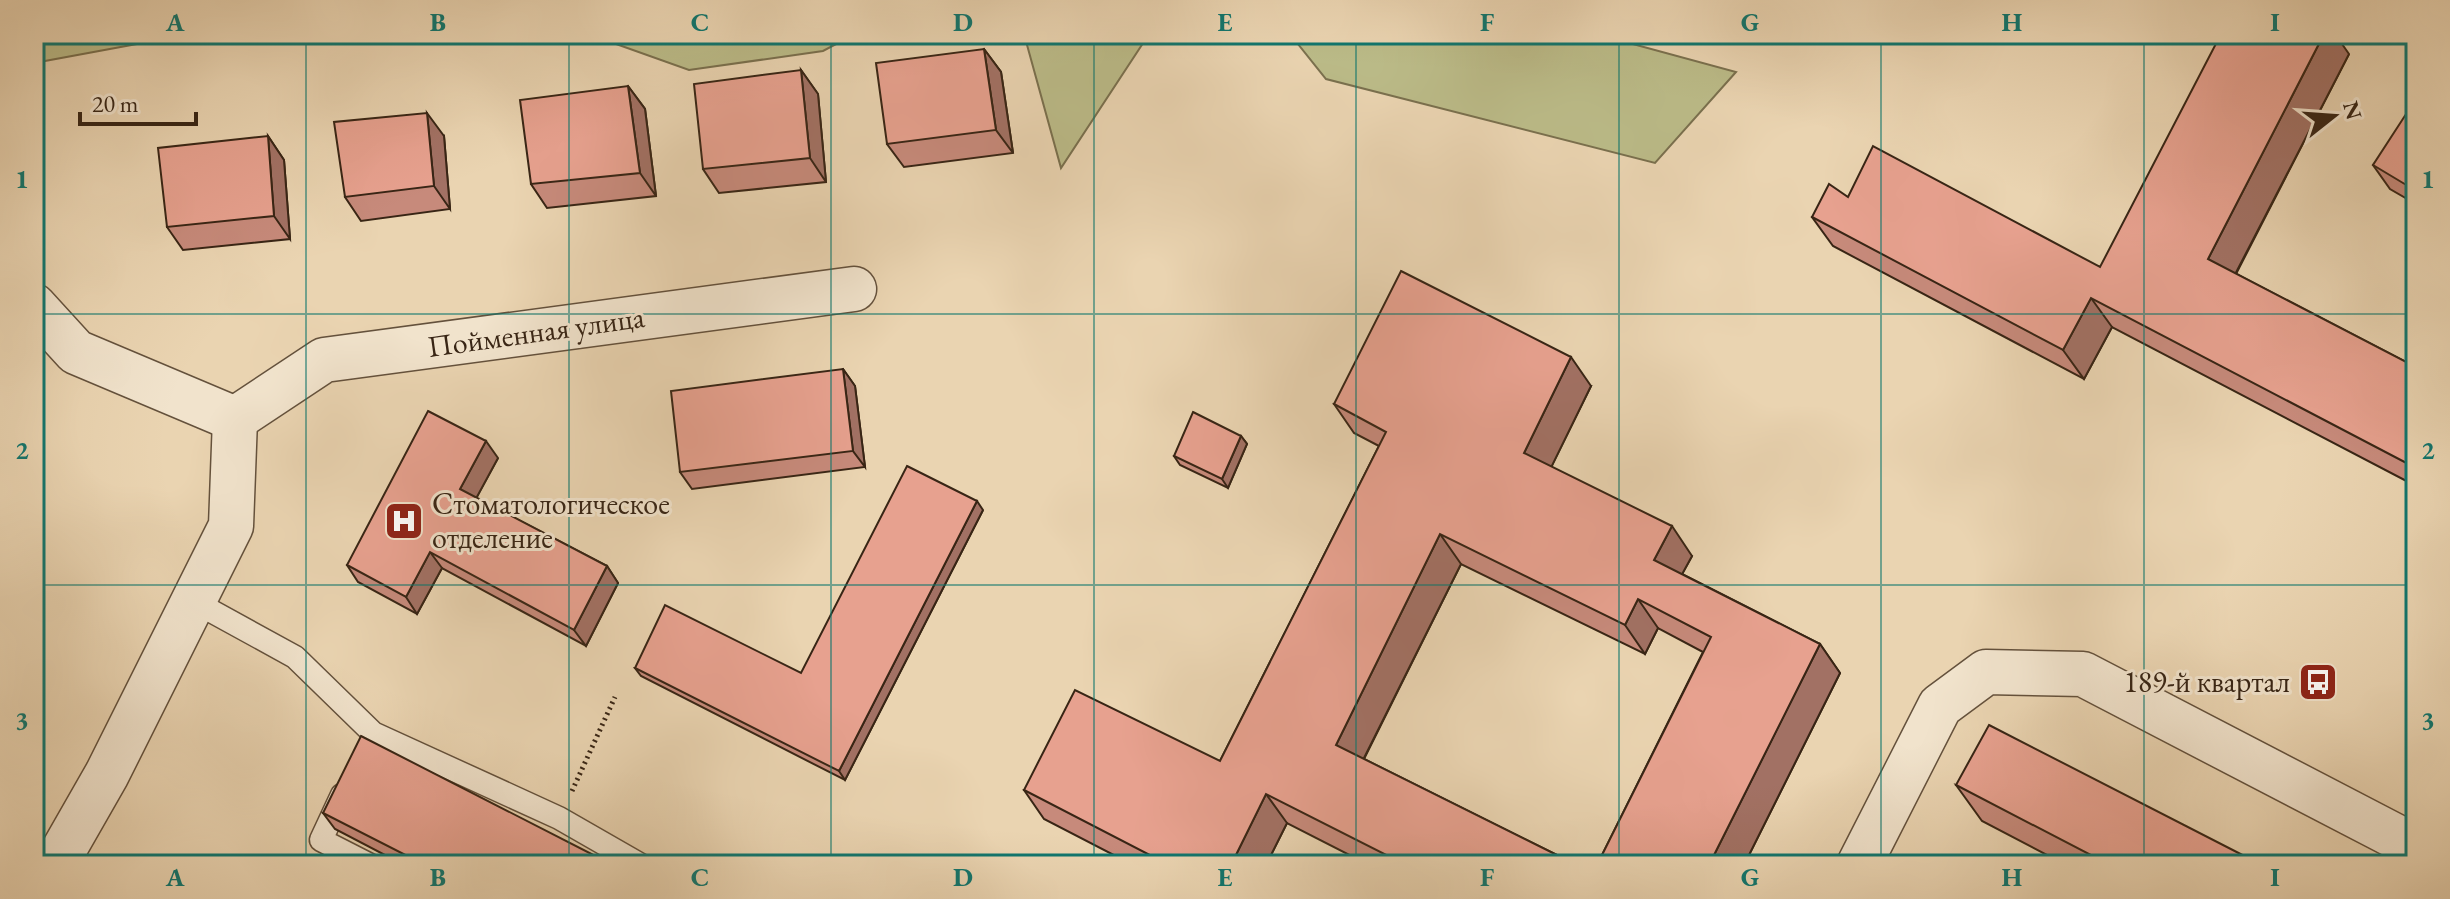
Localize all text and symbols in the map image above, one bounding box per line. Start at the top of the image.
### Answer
text: A [165,5,185,39]
text: B [430,5,446,39]
text: C [691,5,709,39]
text: D [953,5,973,39]
text: E [1218,5,1233,39]
text: F [1480,5,1494,39]
text: G [1741,5,1760,39]
text: H [2002,5,2023,39]
text: I [2270,5,2280,39]
scale bar [80,76,196,126]
north arrow [2294,76,2374,156]
text: 20 m [92,88,139,119]
text: N [2336,98,2369,123]
text: 1 [15,162,29,196]
text: 1 [2421,162,2435,196]
street label: Пойменная улица [425,297,647,366]
text: 2 [15,433,29,467]
text: 2 [2421,433,2435,467]
place label: Стоматологическое отделение [432,484,670,557]
hospital icon: Стоматологическое отделение [383,500,425,542]
bus stop icon: 189-й квартал [2297,661,2339,703]
place label: 189-й квартал [2123,662,2290,701]
text: 3 [15,703,29,737]
text: 3 [2421,703,2435,737]
text: A [165,860,185,894]
text: B [430,860,446,894]
text: C [691,860,709,894]
text: D [953,860,973,894]
text: E [1218,860,1233,894]
text: F [1480,860,1494,894]
text: G [1741,860,1760,894]
text: H [2002,860,2023,894]
text: I [2270,860,2280,894]

